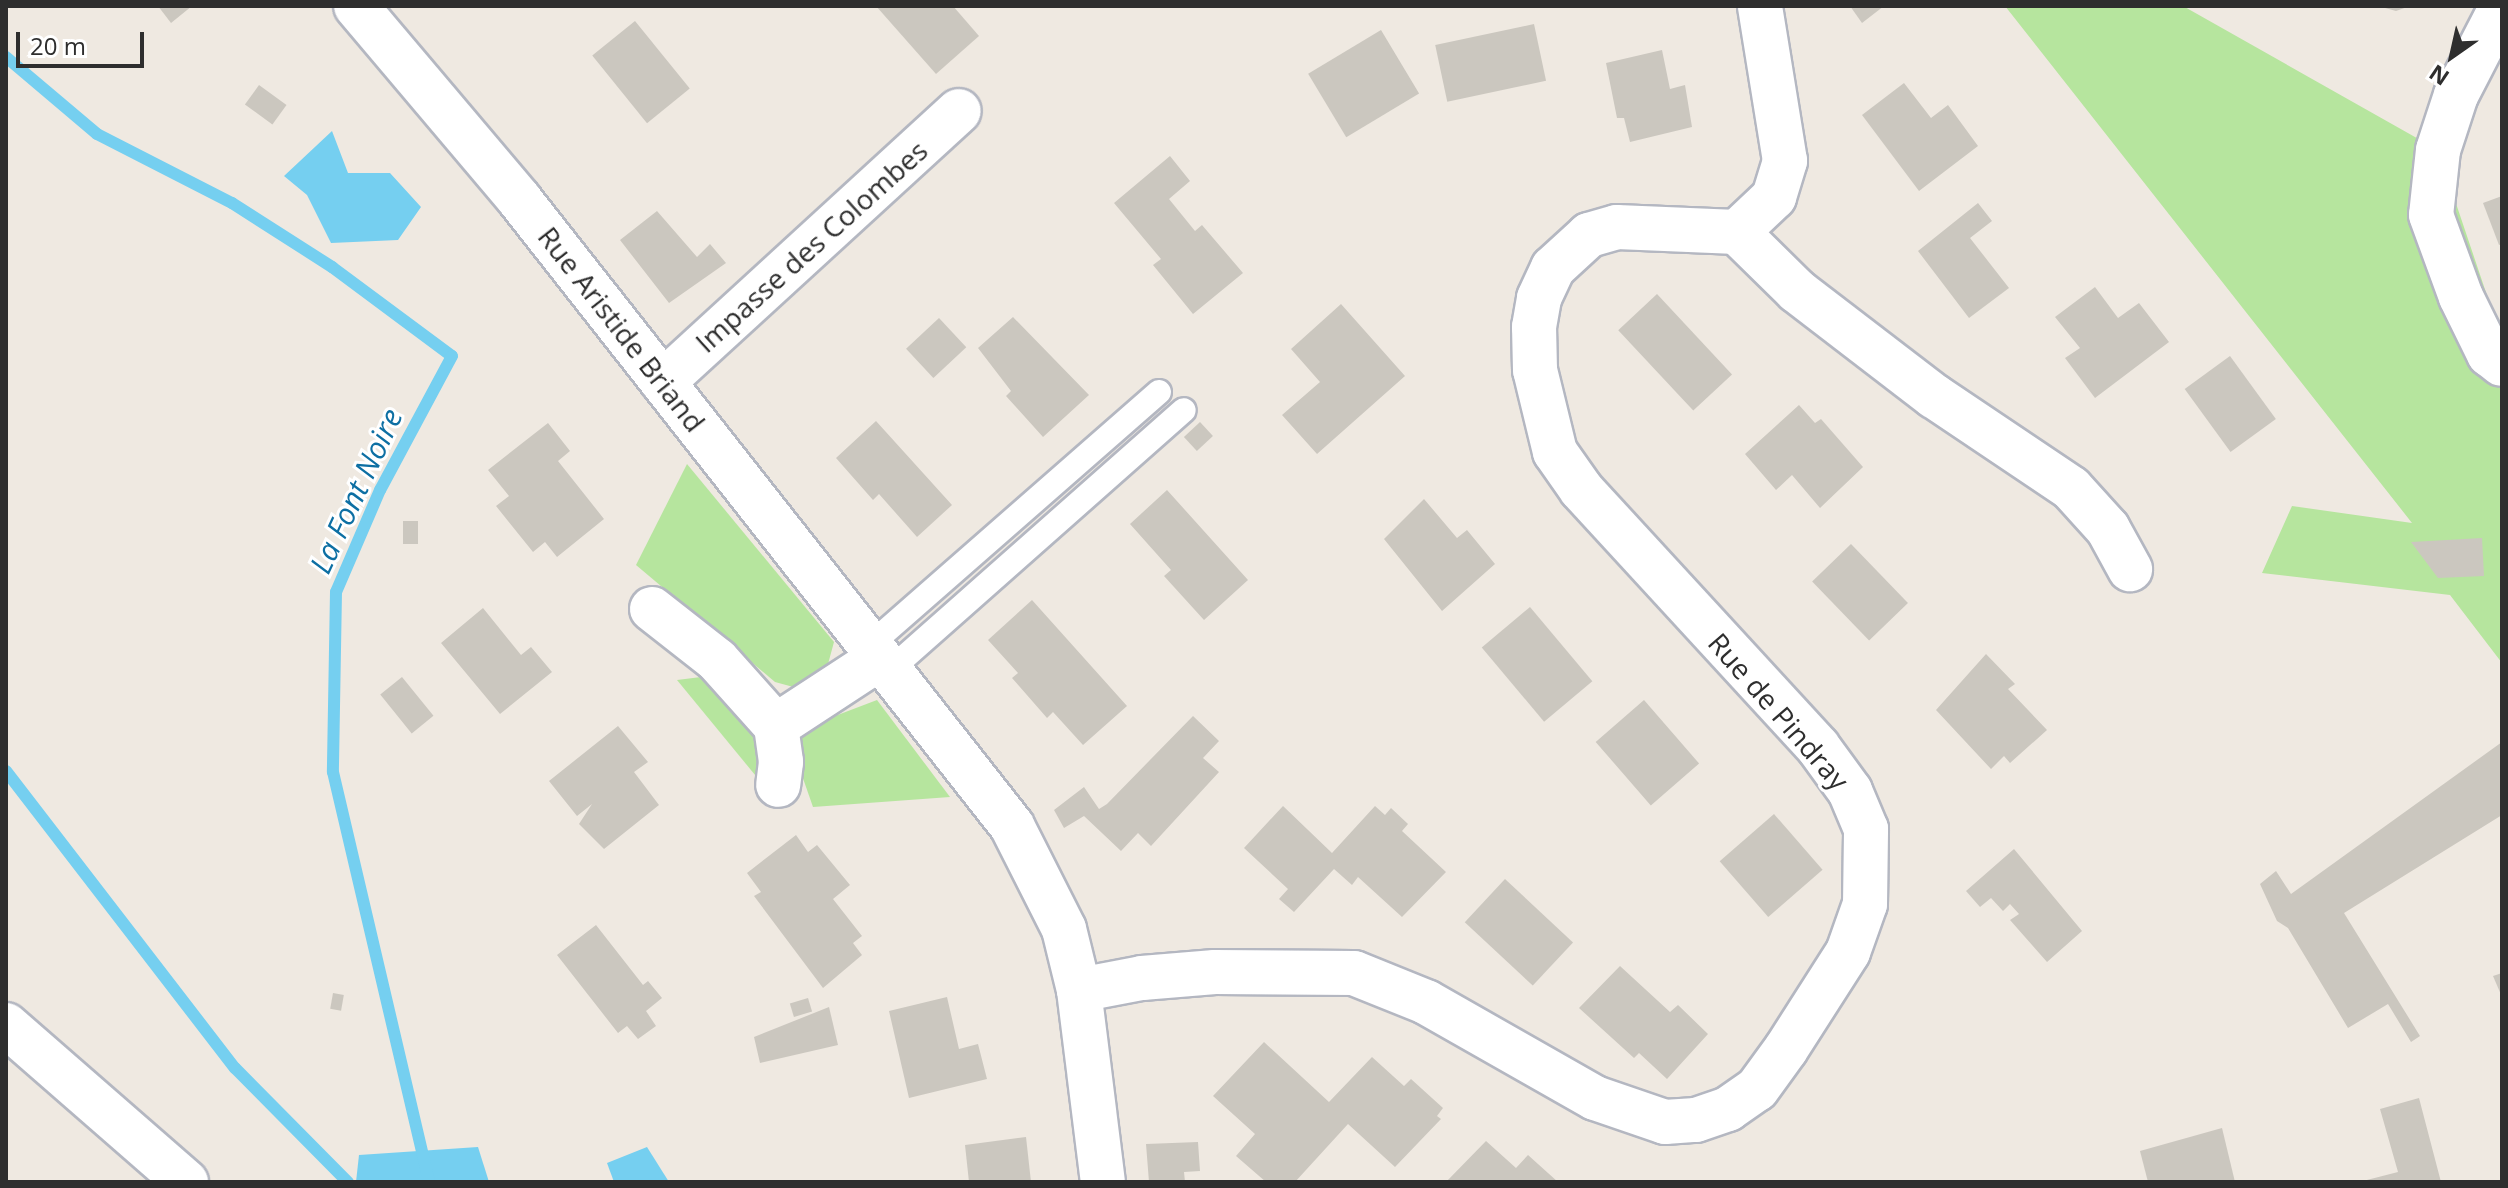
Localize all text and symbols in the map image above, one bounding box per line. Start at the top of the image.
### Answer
scale bar [20,16,148,66]
north arrow [2412,16,2492,96]
text: 20 m [30,29,86,62]
text: N [2423,58,2454,93]
street label: Impasse des Colombes [688,133,934,359]
street label: Rue Aristide Briand [532,220,712,438]
water label: La Font Noire [302,403,410,579]
street label: Rue de Pindray [1702,626,1856,796]

